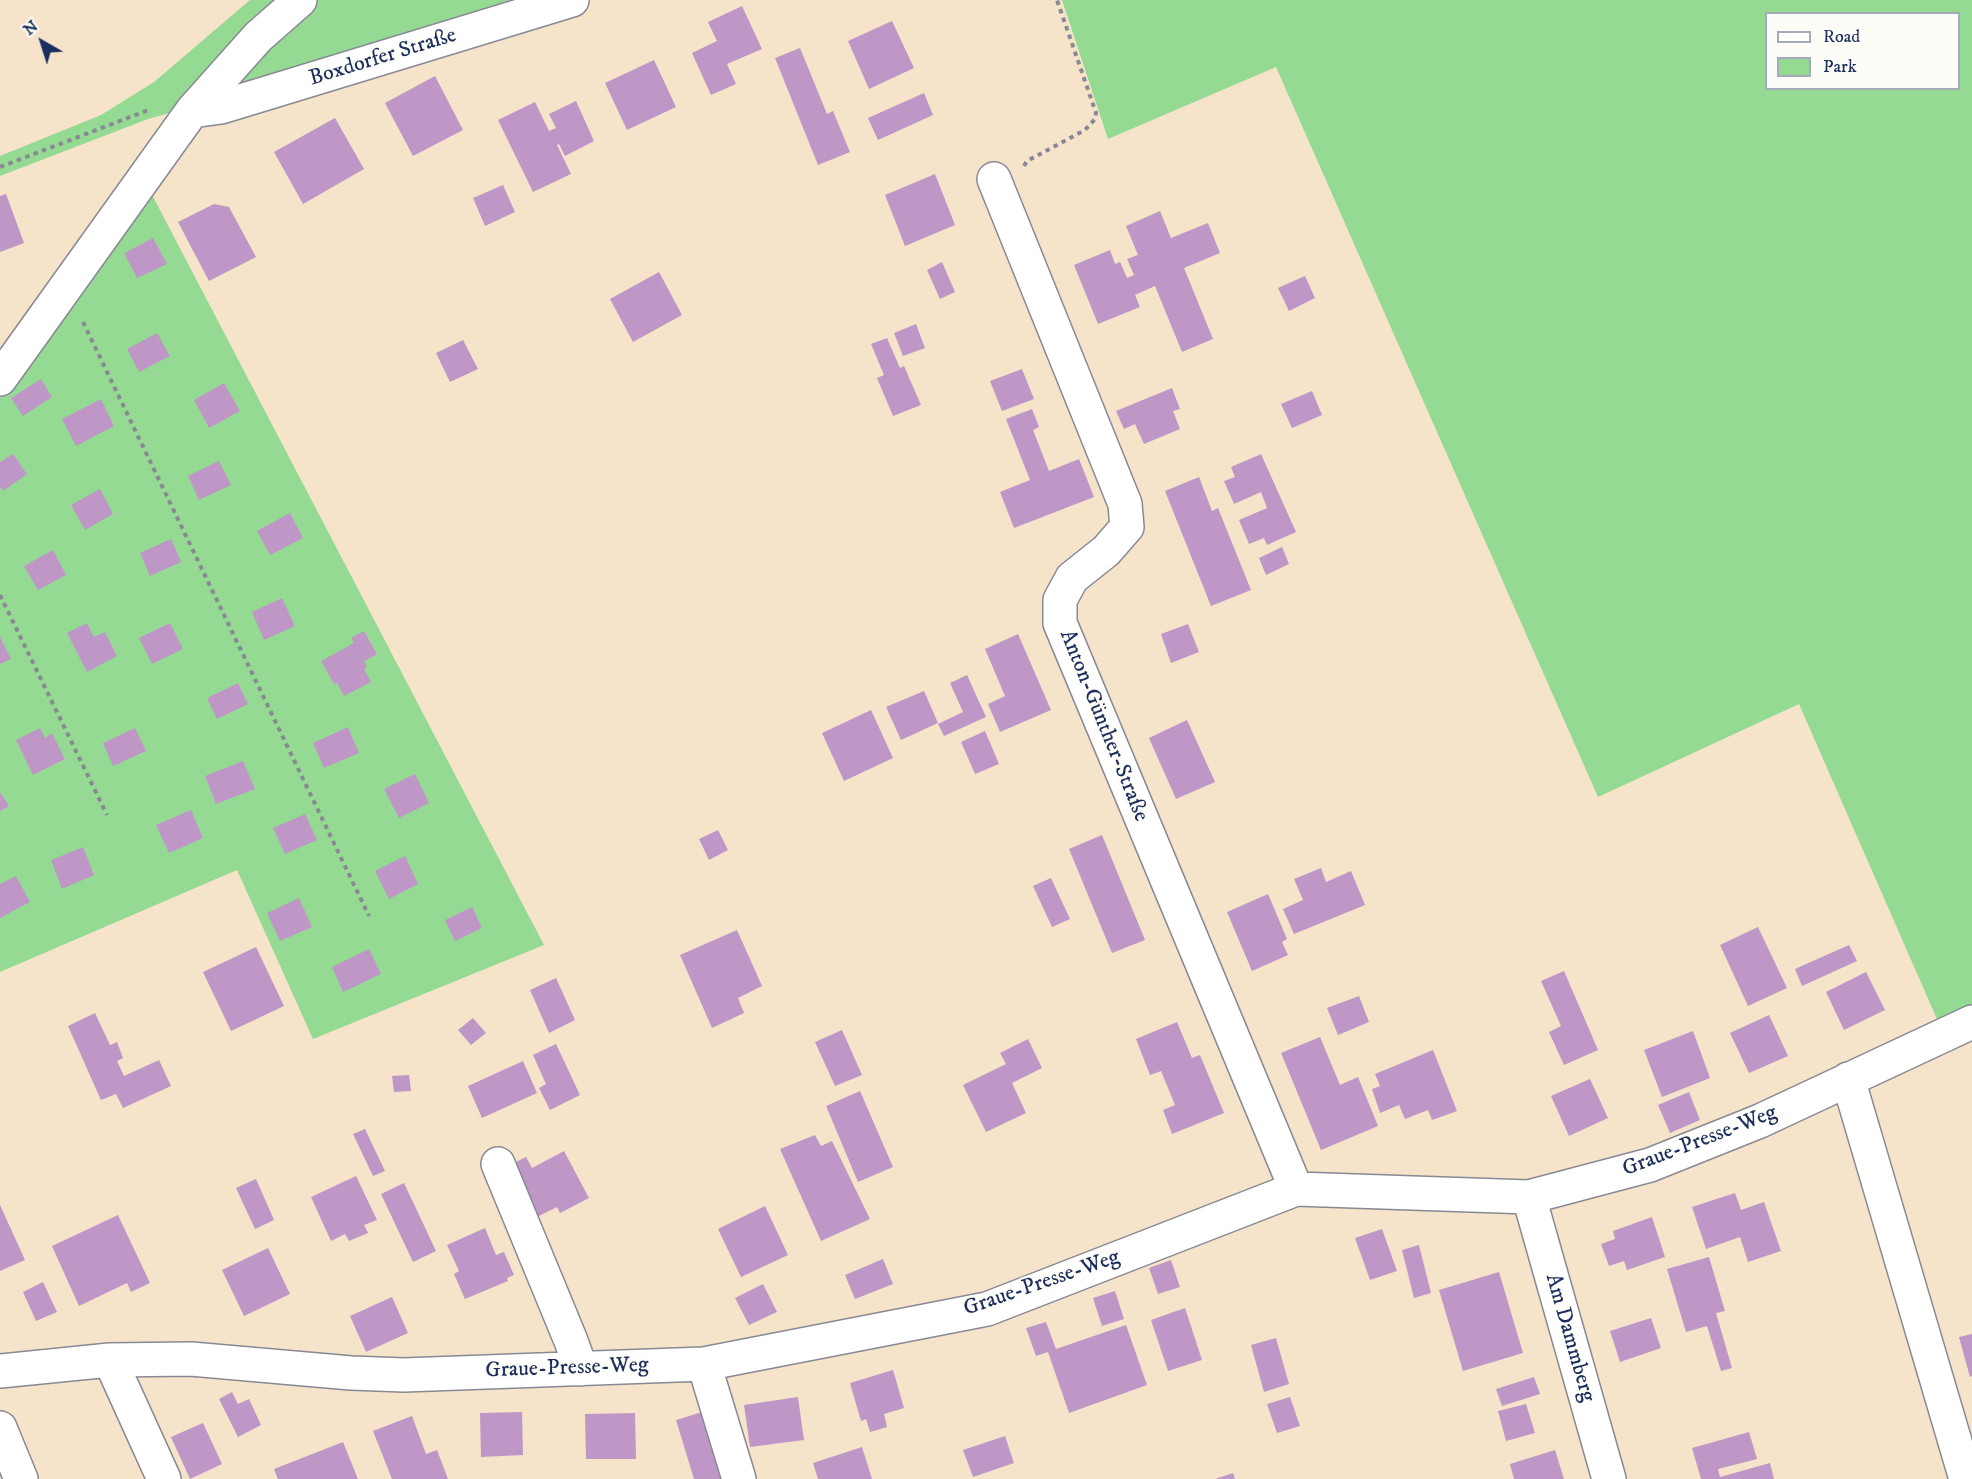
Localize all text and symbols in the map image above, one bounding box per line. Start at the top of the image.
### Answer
north arrow [12,12,72,72]
legend [1765,12,1960,90]
text: N [19,16,42,40]
street label: Boxdorfer Straße [306,23,460,93]
text: Road [1823,26,1860,48]
text: Park [1823,56,1857,78]
street label: Anton-Günther-Straße [1053,626,1153,826]
street label: Graue-Presse-Weg [1619,1100,1781,1184]
street label: Graue-Presse-Weg [961,1245,1123,1323]
street label: Am Dammberg [1538,1271,1600,1405]
street label: Graue-Presse-Weg [485,1353,649,1385]

